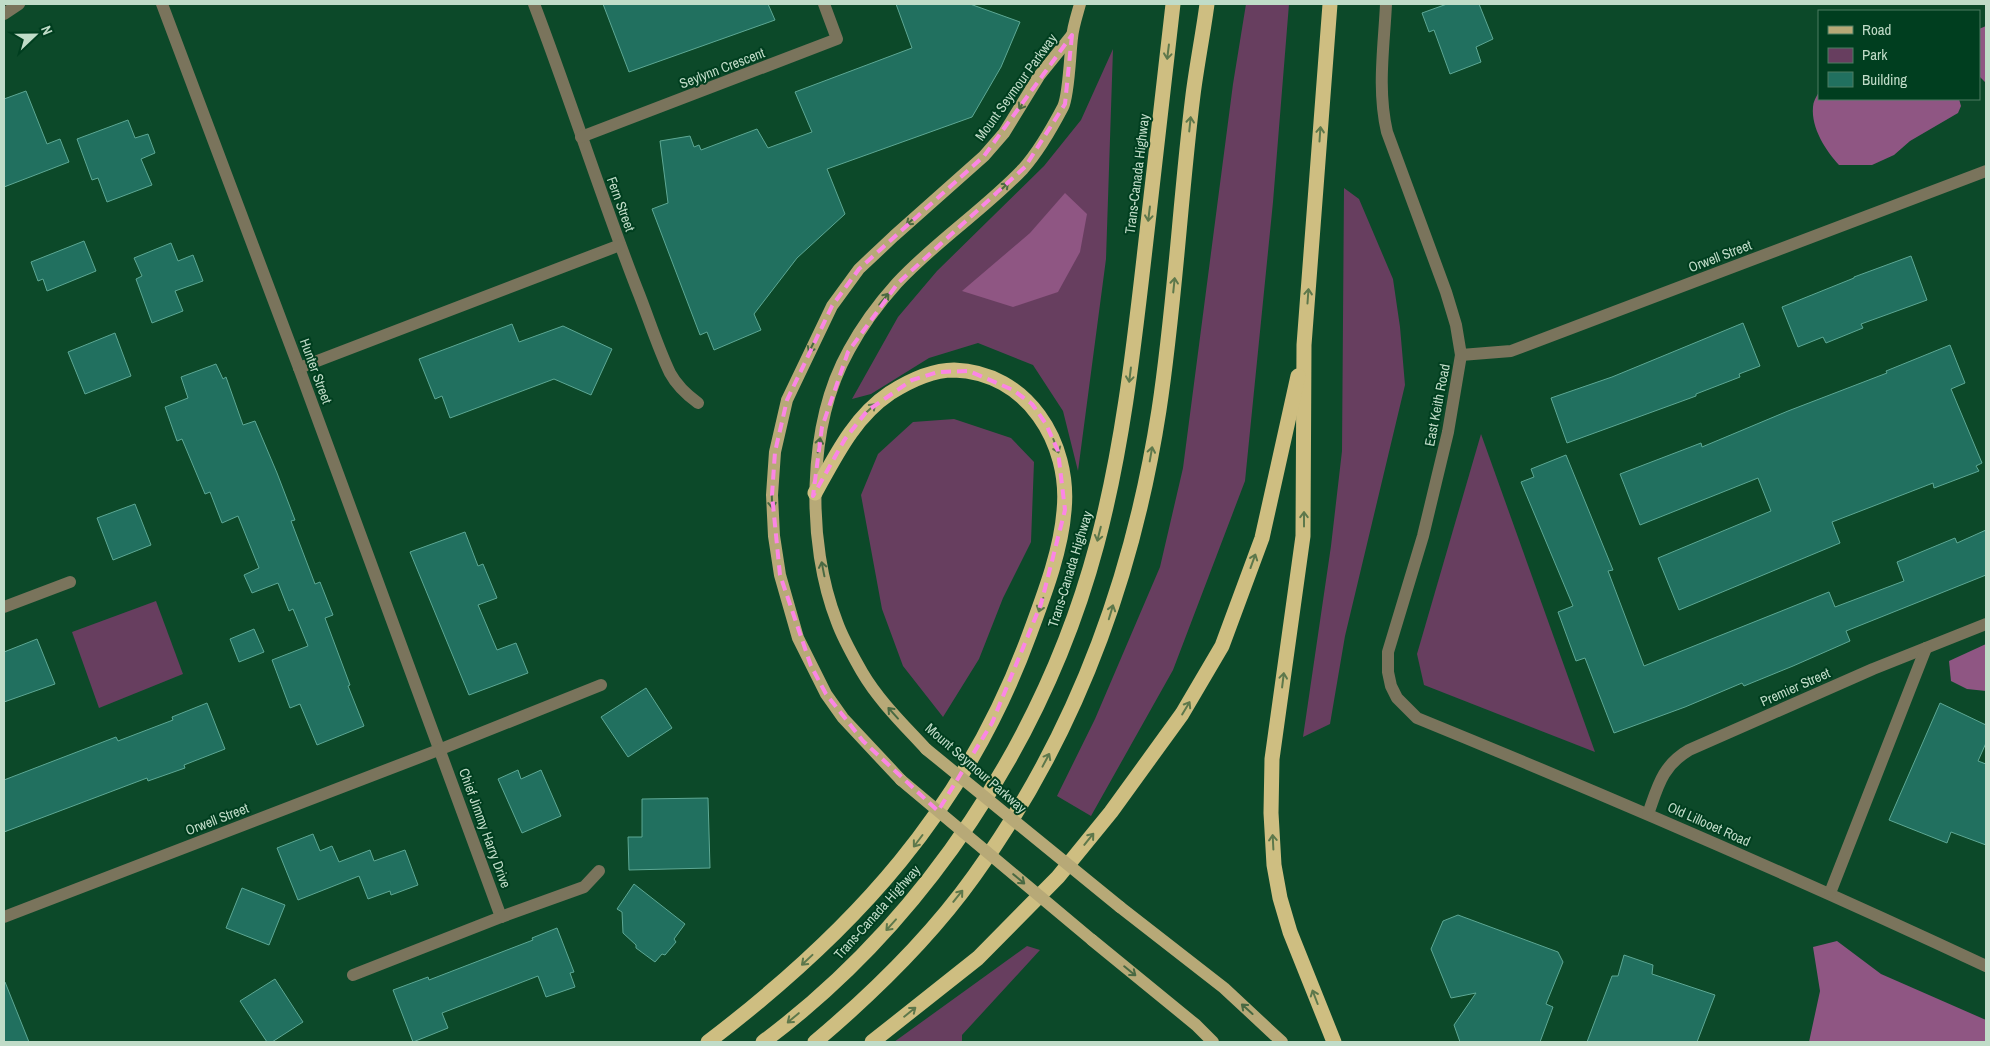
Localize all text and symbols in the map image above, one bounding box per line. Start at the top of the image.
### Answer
north arrow [10,10,60,60]
legend [1818,10,1980,100]
text: Road [1862,19,1891,40]
text: N [37,23,57,37]
street label: Mount Seymour Parkway [971,30,1061,144]
street label: Seylynn Crescent [677,43,767,93]
one-way arrow [1163,44,1173,60]
text: Park [1862,44,1888,65]
text: Building [1862,69,1907,90]
one-way arrow [1017,95,1027,109]
street label: Trans-Canada Highway [1121,113,1153,235]
one-way arrow [1185,116,1195,132]
one-way arrow [1316,127,1325,143]
street label: Fern Street [603,174,639,234]
one-way arrow [997,183,1009,195]
one-way arrow [1144,205,1154,221]
one-way arrow [905,214,918,226]
street label: Orwell Street [1686,236,1754,276]
one-way arrow [1169,278,1179,294]
one-way arrow [1303,289,1313,305]
one-way arrow [879,292,890,305]
street label: Hunter Street [296,336,336,406]
one-way arrow [806,338,816,353]
street label: East Keith Road [1420,362,1454,448]
one-way arrow [1125,367,1135,383]
one-way arrow [864,403,877,415]
one-way arrow [815,437,825,453]
one-way arrow [1052,438,1061,453]
one-way arrow [1146,447,1156,463]
one-way arrow [768,493,777,509]
street label: Trans-Canada Highway [1044,508,1096,629]
one-way arrow [1299,511,1308,527]
one-way arrow [1094,526,1103,542]
one-way arrow [1249,554,1259,569]
one-way arrow [818,561,828,577]
one-way arrow [1035,596,1045,612]
one-way arrow [1107,604,1116,620]
street label: Premier Street [1757,664,1833,710]
one-way arrow [1278,672,1288,688]
one-way arrow [1181,702,1191,716]
one-way arrow [888,707,900,720]
street label: Mount Seymour Parkway [922,719,1030,817]
one-way arrow [1041,753,1051,768]
street label: Chief Jimmy Harry Drive [455,766,515,890]
street label: Old Lillooet Road [1665,798,1753,850]
street label: Orwell Street [183,799,251,839]
one-way arrow [1084,833,1095,846]
one-way arrow [912,834,923,847]
one-way arrow [1268,834,1277,850]
street label: Trans-Canada Highway [830,861,924,963]
one-way arrow [1012,873,1025,884]
one-way arrow [952,890,963,903]
one-way arrow [885,918,897,931]
one-way arrow [801,954,814,966]
one-way arrow [1123,966,1136,977]
one-way arrow [1310,990,1319,1006]
one-way arrow [1240,1003,1253,1015]
one-way arrow [903,1006,916,1017]
one-way arrow [787,1012,800,1023]

